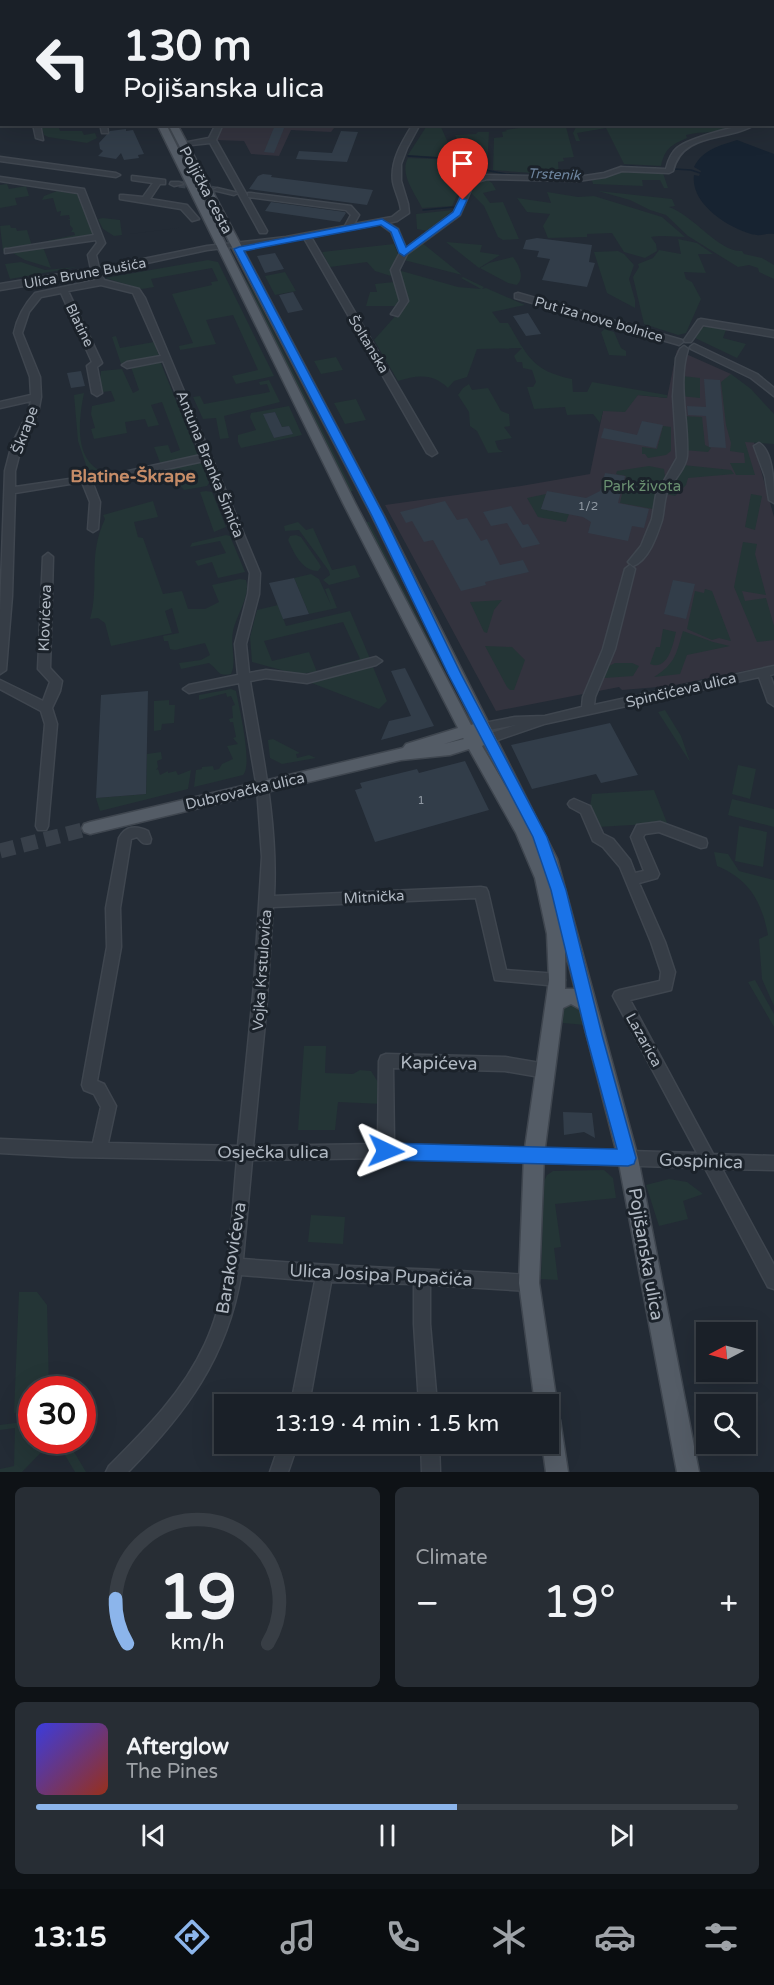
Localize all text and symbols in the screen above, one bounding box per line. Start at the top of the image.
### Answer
text: 130 m [123,21,252,72]
icon: left [24,24,102,102]
text: Pojišanska ulica [123,72,324,105]
pin [437,138,488,200]
street label: Poljička cesta [175,143,237,237]
icon: arrive [446,147,479,180]
water label: Trstenik [527,165,582,184]
street label: Ulica Brune Bušića [23,254,147,293]
street label: Put iza nove bolnice [533,293,665,346]
street label: Blatine [62,301,97,350]
street label: Šoltanska [345,312,392,376]
street label: Antuna Branka Šimića [172,388,248,540]
street label: Škrape [8,404,42,456]
district label: Blatine-Škrape [70,465,196,487]
park label: Park života [603,477,681,495]
house number: 1/2 [578,499,598,513]
street label: Klovićeva [35,584,55,652]
street label: Spinčićeva ulica [624,669,738,711]
street label: Dubrovačka ulica [184,769,306,813]
house number: 1 [417,793,425,807]
street label: Mitnička [343,886,405,908]
street label: Vojka Krstulovića [249,909,275,1031]
street label: Lazarica [622,1010,666,1070]
street label: Kapićeva [400,1051,478,1075]
position arrow [354,1119,418,1183]
street label: Osječka ulica [217,1141,329,1163]
street label: Gospinica [659,1149,743,1173]
street label: Pojišanska ulica [624,1186,668,1322]
street label: Barakovićeva [211,1200,251,1316]
street label: Ulica Josipa Pupačića [289,1259,473,1291]
north arrow [696,1322,756,1382]
map controls [696,1322,756,1454]
speed limit sign: 30 [18,1376,96,1454]
button: search [696,1394,756,1454]
text: 13:19 · 4 min · 1.5 km [274,1411,499,1437]
text: Climate [416,1546,488,1570]
text: 19 [158,1561,236,1636]
text: 19° [542,1576,616,1630]
text: − [416,1584,439,1623]
text: + [719,1584,738,1623]
text: km/h [170,1629,224,1655]
text: Afterglow [126,1734,229,1760]
text: The Pines [126,1760,218,1784]
icon: previous [137,1819,170,1852]
icon: pause [371,1819,404,1852]
icon: next [605,1819,638,1852]
icon: directions [171,1916,213,1958]
icon: music [277,1916,319,1958]
icon: phone [382,1916,424,1958]
icon: climate [488,1916,530,1958]
icon: car [594,1916,636,1958]
icon: filters [700,1916,742,1958]
text: 13:15 [32,1921,107,1954]

